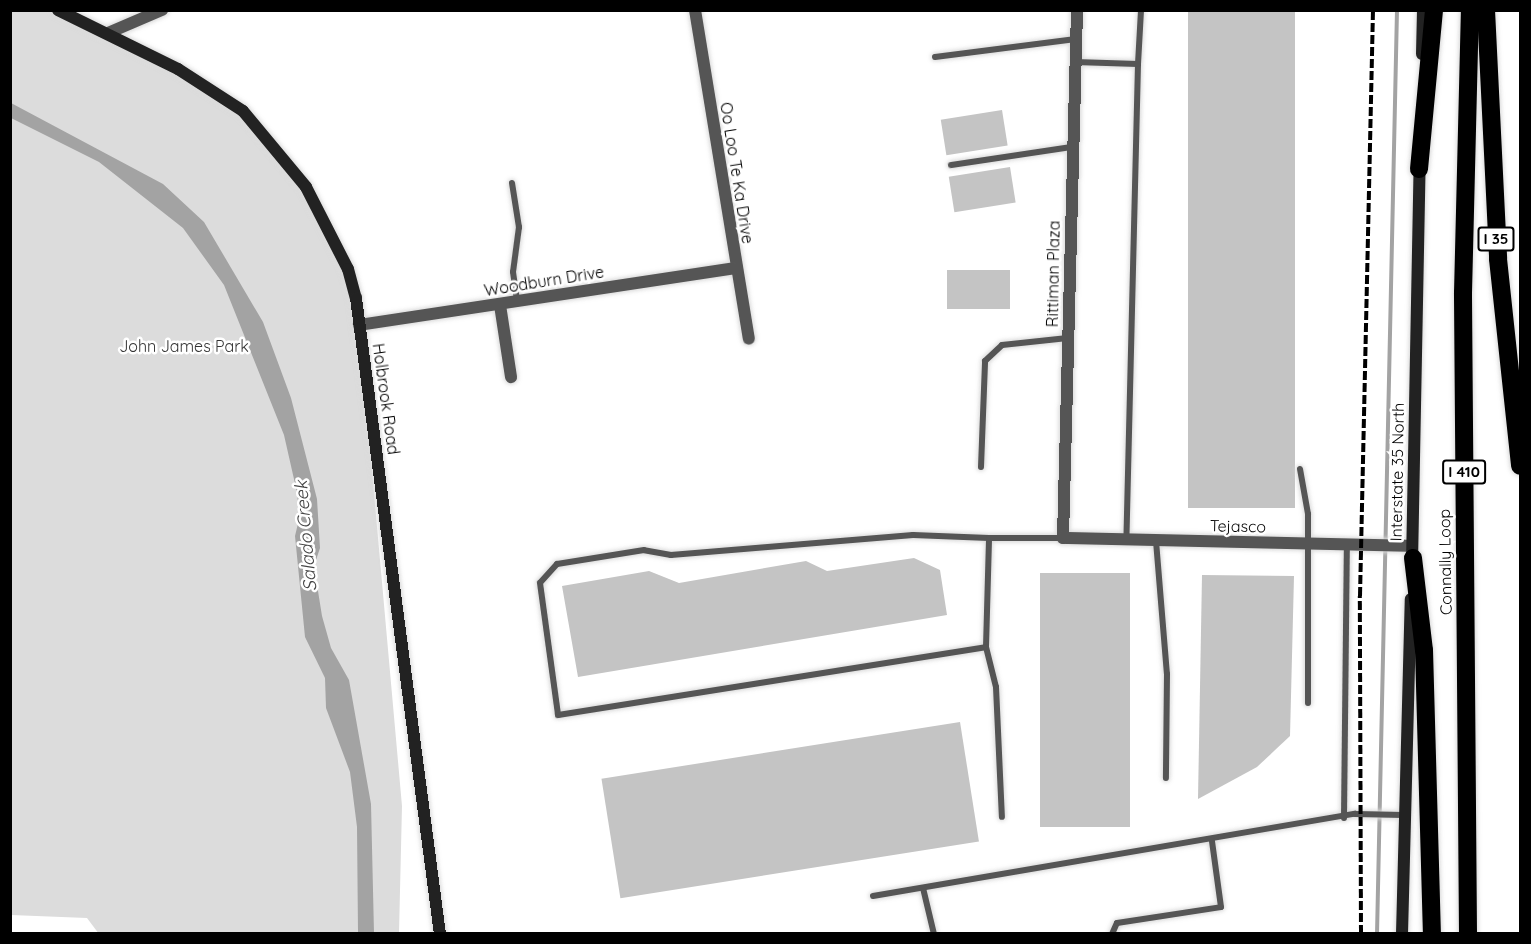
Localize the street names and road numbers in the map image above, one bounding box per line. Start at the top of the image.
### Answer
street label: Oo Loo Te Ka Drive [716,101,758,245]
street label: Rittiman Plaza [1042,221,1064,327]
road number: I 35 [1476,227,1516,251]
street label: Woodburn Drive [483,262,605,300]
street label: Holbrook Road [369,342,403,456]
street label: Interstate 35 North [1386,403,1408,541]
road number: I 410 [1442,460,1486,484]
street label: Connally Loop [1434,509,1456,615]
street label: Tejasco [1210,516,1266,536]

